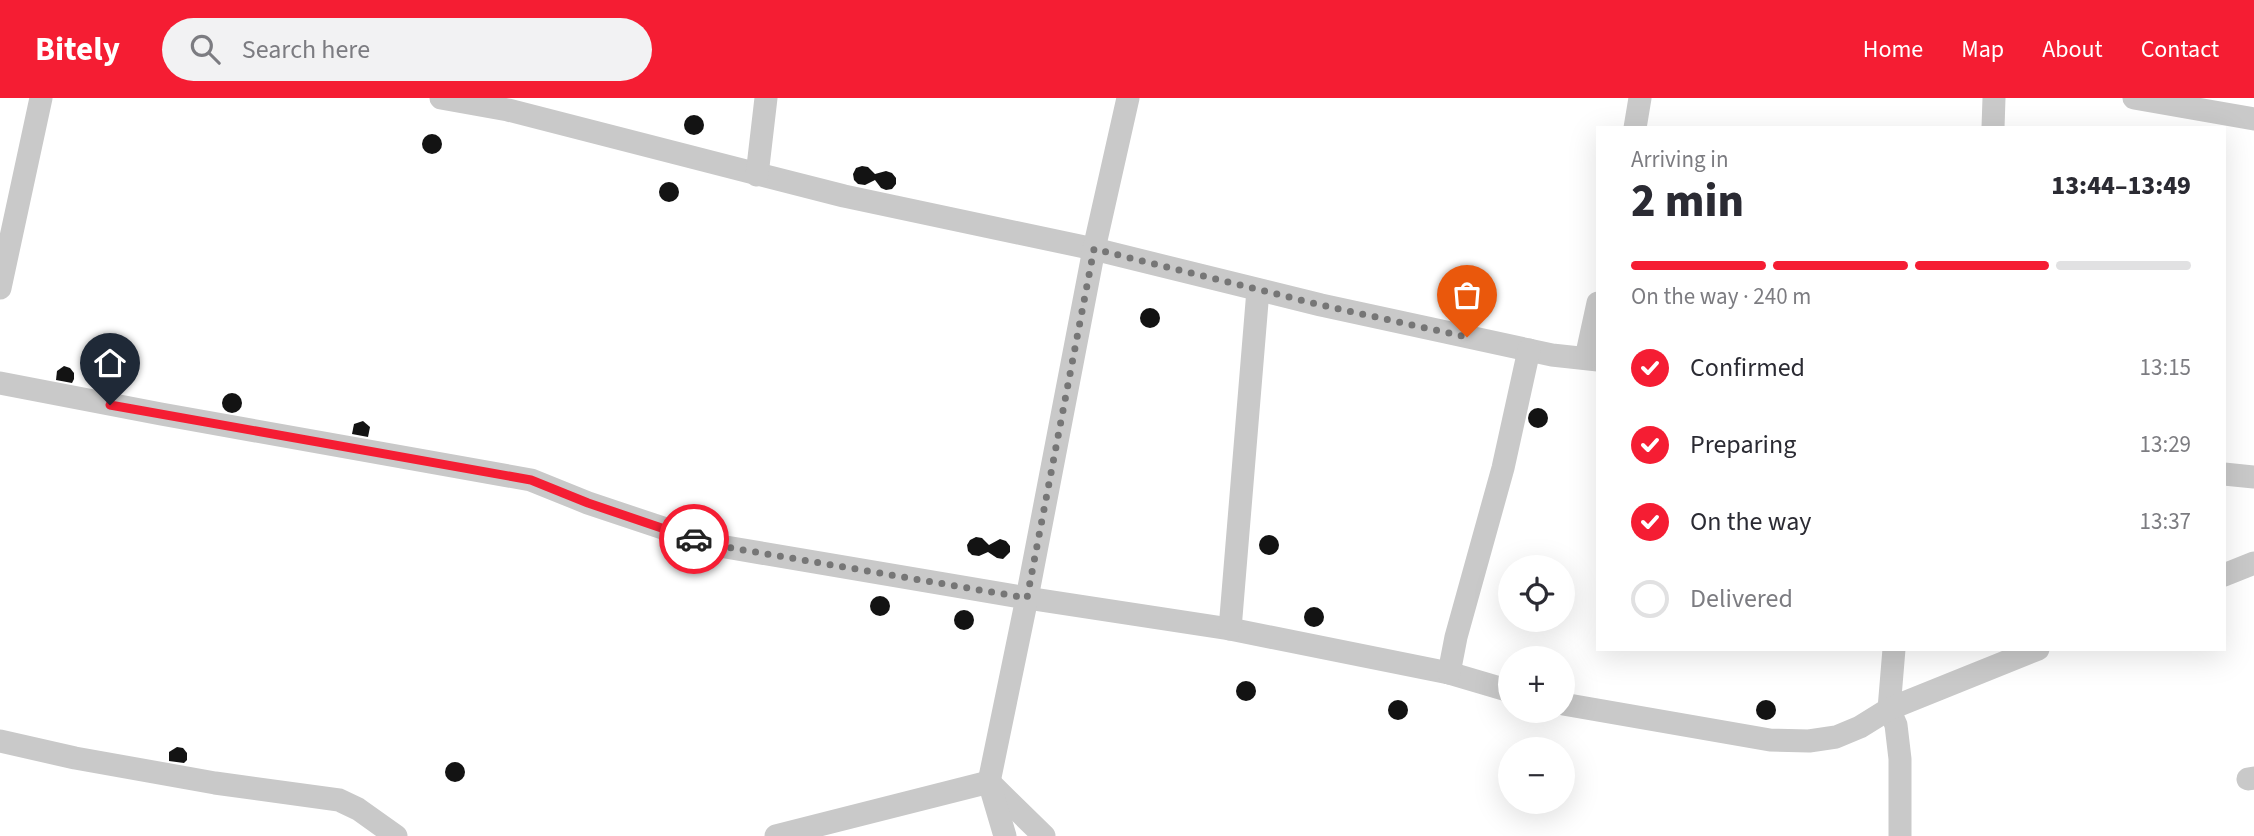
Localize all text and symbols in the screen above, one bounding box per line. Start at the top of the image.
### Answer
search box [162,18,652,81]
text: Bitely [35,26,120,73]
icon: search [186,30,224,68]
text: Search here [242,31,370,68]
text: Home [1863,32,1923,67]
text: Map [1961,32,2004,67]
text: About [2042,32,2103,67]
text: Contact [2141,32,2219,67]
text: Arriving in [1631,143,1729,176]
text: 13:44–13:49 [2051,167,2191,204]
text: 2 min [1631,169,1744,234]
pin [1437,265,1497,337]
icon: bag [1448,276,1486,314]
text: On the way · 240 m [1631,280,1811,313]
pin [80,333,140,405]
icon: home [91,344,129,382]
icon: check [1631,349,1669,387]
text: Confirmed [1690,349,1805,386]
text: 13:15 [2140,351,2191,384]
icon: check [1631,426,1669,464]
text: Preparing [1690,426,1796,463]
text: 13:29 [2140,428,2191,461]
icon: check [1631,503,1669,541]
text: On the way [1690,503,1811,540]
courier [659,504,729,574]
text: 13:37 [2140,505,2191,538]
icon: car [675,520,713,558]
map controls [1498,555,1575,814]
button: locate [1498,555,1575,632]
text: Delivered [1690,580,1793,617]
button: + [1498,646,1575,723]
button: − [1498,737,1575,814]

